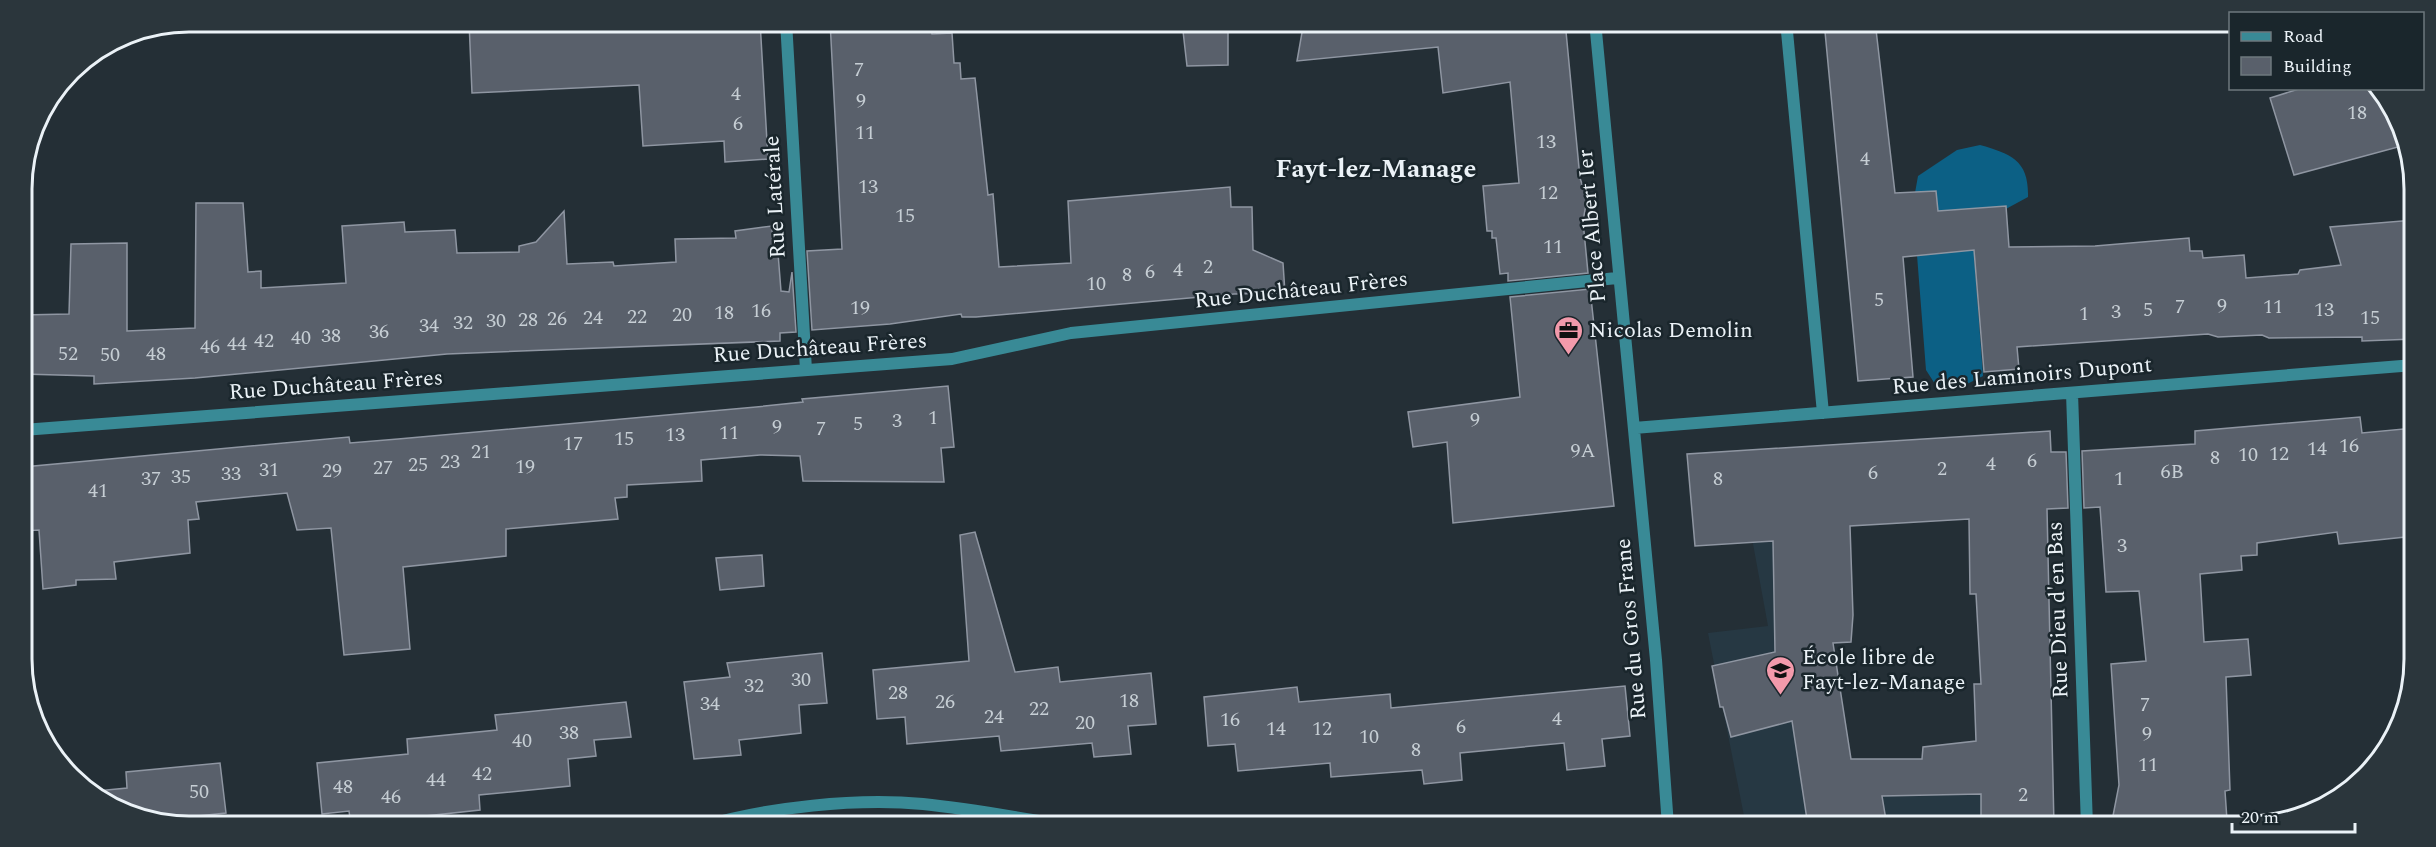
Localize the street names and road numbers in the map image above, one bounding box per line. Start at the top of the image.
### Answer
street label: Rue Latérale [755,135,795,259]
street label: Place Albert Ier [1569,148,1615,304]
street label: Rue Duchâteau Frères [1193,262,1409,318]
street label: Rue Duchâteau Frères [712,324,928,372]
street label: Rue des Laminoirs Dupont [1891,348,2154,404]
street label: Rue Duchâteau Frères [228,361,444,409]
street label: Rue Dieu d'en Bas [2038,521,2078,699]
street label: Rue du Gros Frane [1607,537,1655,721]

